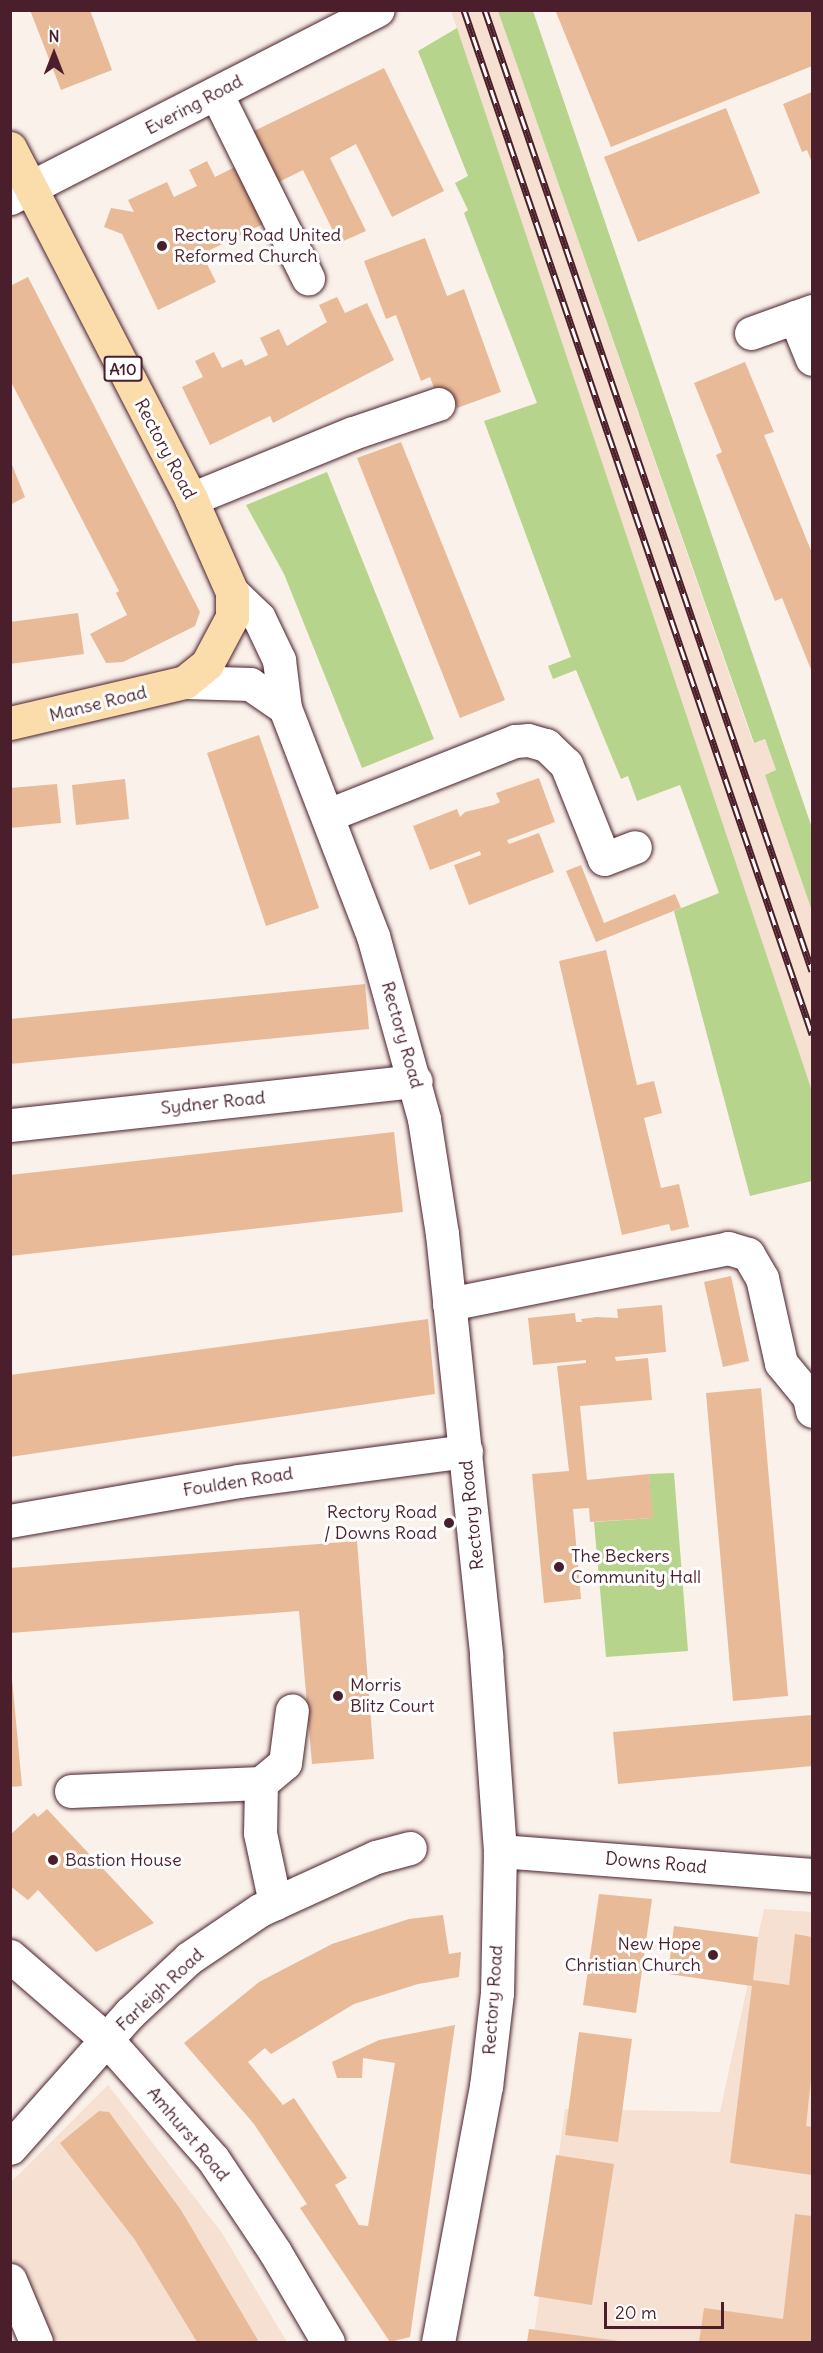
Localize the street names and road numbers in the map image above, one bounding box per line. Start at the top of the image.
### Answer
street label: Evering Road [142,70,246,140]
road number: A10 [104,356,142,382]
street label: Rectory Road [130,395,200,503]
street label: Manse Road [47,681,149,727]
street label: Rectory Road [376,979,428,1091]
street label: Sydner Road [160,1087,266,1119]
street label: Rectory Road [456,1459,488,1571]
street label: Foulden Road [181,1463,295,1501]
street label: Downs Road [604,1848,708,1878]
street label: Farleigh Road [112,1944,208,2036]
street label: Rectory Road [478,1944,508,2056]
street label: Amhurst Road [142,2083,234,2185]

